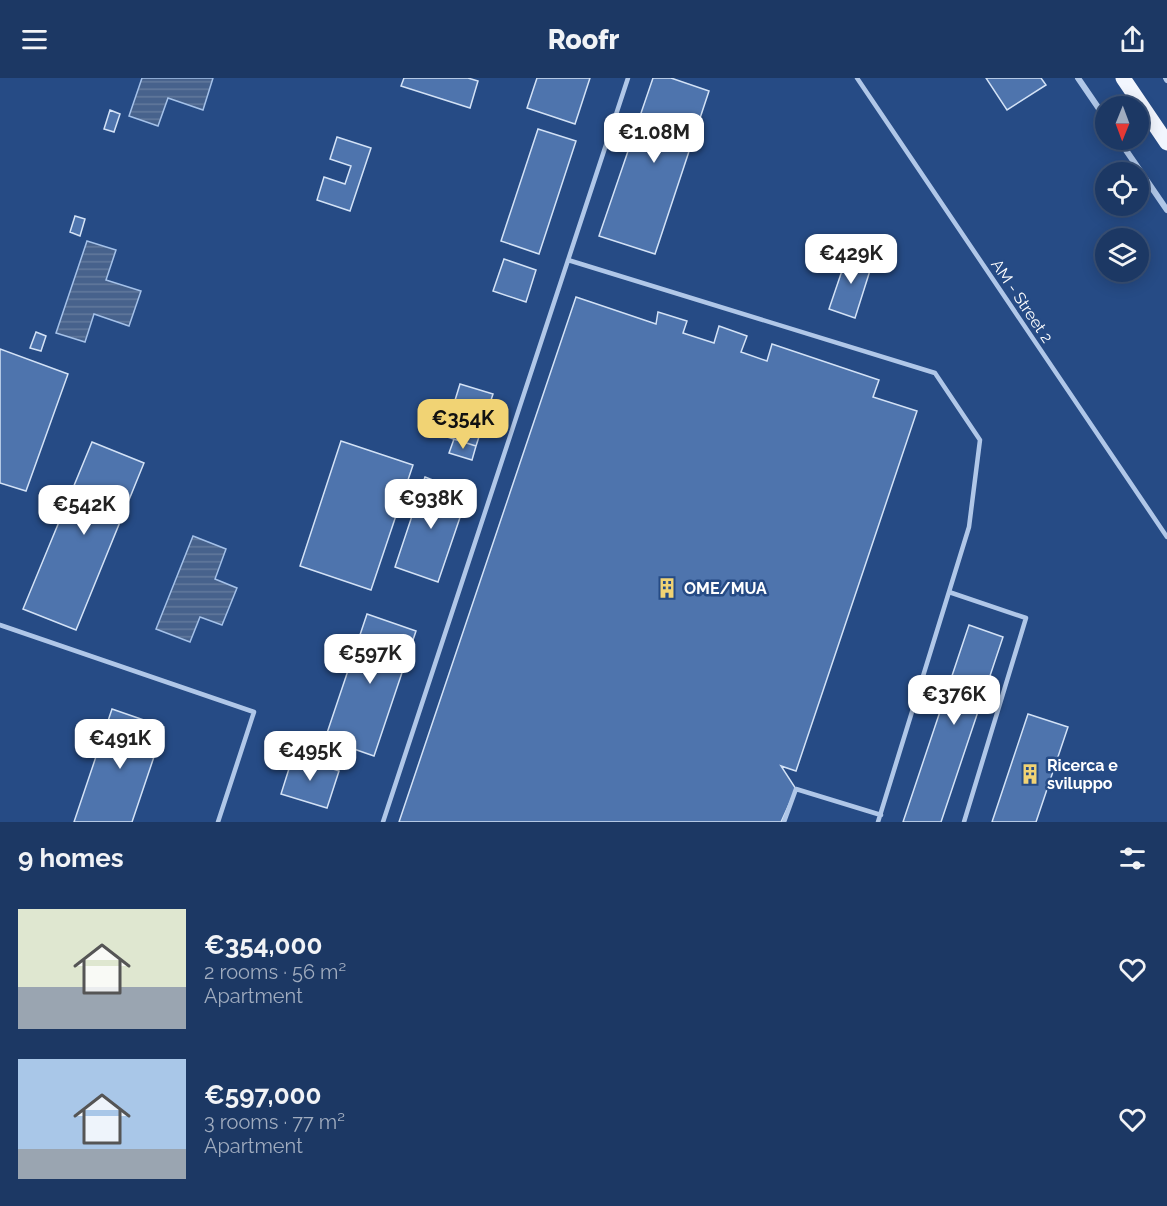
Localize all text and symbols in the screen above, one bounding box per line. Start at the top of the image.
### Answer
icon: menu [18,23,51,56]
icon: share [1116,23,1149,56]
text: Roofr [548,24,619,55]
north arrow [1095,96,1149,150]
map controls [1095,96,1149,282]
pin: €1.08M [605,113,703,164]
text: €1.08M [618,120,690,144]
button: locate [1095,162,1149,216]
button: layers [1095,228,1149,282]
pin: €429K [809,234,893,285]
text: €429K [819,241,883,265]
street label: AM - Street 2 [987,256,1057,346]
pin: €354K [421,399,505,450]
text: €354K [432,406,495,430]
pin: €938K [389,479,473,530]
pin: €542K [42,485,126,536]
text: €938K [399,486,463,510]
text: €542K [52,492,116,516]
building icon: OME/MUA [655,576,679,600]
place label: OME/MUA [684,579,767,598]
pin: €597K [328,634,412,685]
text: €597K [338,641,402,665]
pin: €376K [912,675,996,726]
text: €376K [922,682,986,706]
pin: €491K [78,719,162,770]
text: €491K [89,726,151,750]
pin: €495K [268,731,352,782]
text: €495K [278,738,342,762]
place label: Ricerca e sviluppo [1047,756,1118,793]
building icon: Ricerca e sviluppo [1018,762,1042,786]
icon: filters [1116,842,1149,875]
text: 9 homes [18,843,124,873]
text: €354,000 [204,930,322,960]
icon: home [66,933,138,1005]
icon: heart [1116,953,1149,986]
text: 2 rooms · 56 m² [204,960,346,984]
text: Apartment [204,984,303,1008]
text: €597,000 [204,1080,322,1110]
icon: home [66,1083,138,1155]
icon: heart [1116,1103,1149,1136]
text: 3 rooms · 77 m² [204,1110,345,1134]
text: Apartment [204,1134,303,1158]

